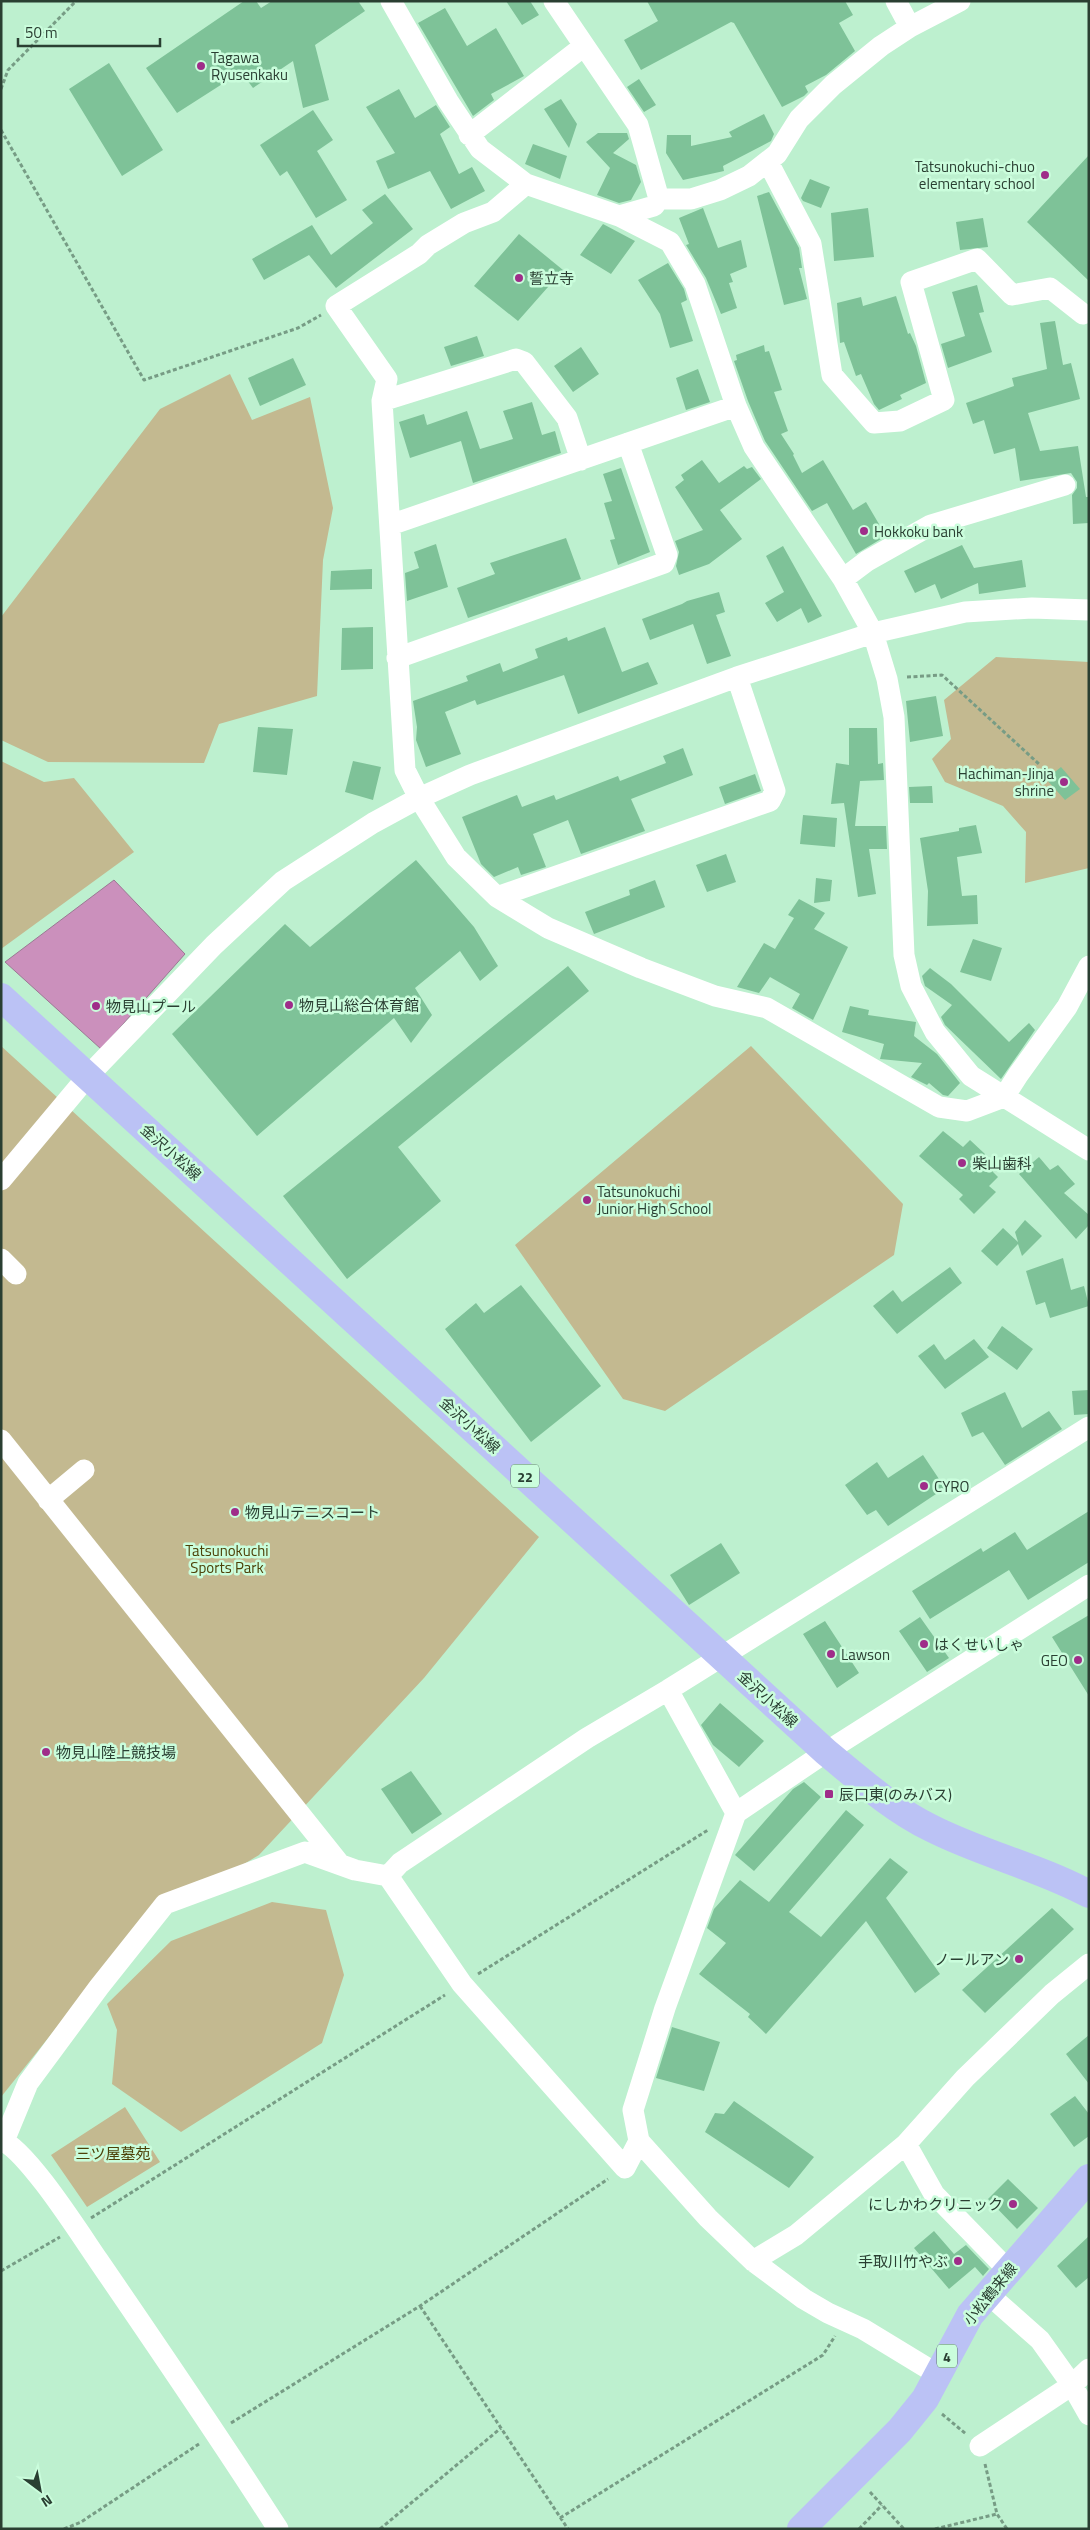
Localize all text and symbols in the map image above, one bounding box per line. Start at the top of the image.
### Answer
scale bar [18,15,160,47]
text: 50 m [25,21,58,44]
place label: Tagawa Ryusenkaku [211,46,288,86]
marker: Tagawa Ryusenkaku [195,60,207,72]
place label: Tatsunokuchi-chuo elementary school [915,155,1035,195]
marker: Tatsunokuchi-chuo elementary school [1039,169,1051,181]
place label: 誓立寺 [529,267,574,290]
marker: 誓立寺 [513,272,525,284]
place label: Hokkoku bank [874,520,963,543]
marker: Hokkoku bank [858,525,870,537]
place label: Hachiman-Jinja shrine [958,762,1054,802]
marker: Hachiman-Jinja shrine [1058,776,1070,788]
place label: 物見山総合体育館 [299,994,419,1017]
place label: 物見山プール [106,995,196,1018]
marker: 物見山総合体育館 [283,999,295,1011]
marker: 物見山プール [90,1000,102,1012]
street label: 金沢小松線 [135,1118,207,1186]
place label: 柴山歯科 [972,1152,1032,1175]
marker: 柴山歯科 [956,1157,968,1169]
place label: Tatsunokuchi Junior High School [597,1180,712,1220]
marker: Tatsunokuchi Junior High School [581,1194,593,1206]
street label: 金沢小松線 [434,1391,506,1459]
road number: 22 [511,1464,539,1488]
place label: CYRO [934,1475,969,1498]
marker: CYRO [918,1480,930,1492]
place label: 物見山テニスコート [245,1501,380,1524]
marker: 物見山テニスコート [229,1506,241,1518]
park label: Tatsunokuchi Sports Park [185,1539,269,1579]
place label: はくせいしゃ [934,1633,1024,1656]
marker: はくせいしゃ [918,1638,930,1650]
place label: Lawson [841,1643,890,1666]
marker: Lawson [825,1648,837,1660]
place label: GEO [1041,1649,1068,1672]
marker: GEO [1072,1654,1084,1666]
street label: 金沢小松線 [733,1665,803,1733]
place label: 物見山陸上競技場 [56,1741,176,1764]
marker: 物見山陸上競技場 [40,1746,52,1758]
place label: 辰口東(のみバス) [839,1783,952,1806]
marker: 辰口東(のみバス) [823,1788,835,1800]
place label: ノールアン [935,1948,1009,1971]
marker: ノールアン [1013,1953,1025,1965]
park label: 三ツ屋墓苑 [75,2142,151,2165]
place label: にしかわクリニック [868,2193,1003,2216]
marker: にしかわクリニック [1007,2198,1019,2210]
place label: 手取川竹やぶ [858,2250,948,2273]
marker: 手取川竹やぶ [952,2255,964,2267]
street label: 小松鶴来線 [957,2258,1023,2330]
road number: 4 [937,2344,957,2368]
north arrow [15,2465,65,2515]
text: N [37,2490,57,2513]

